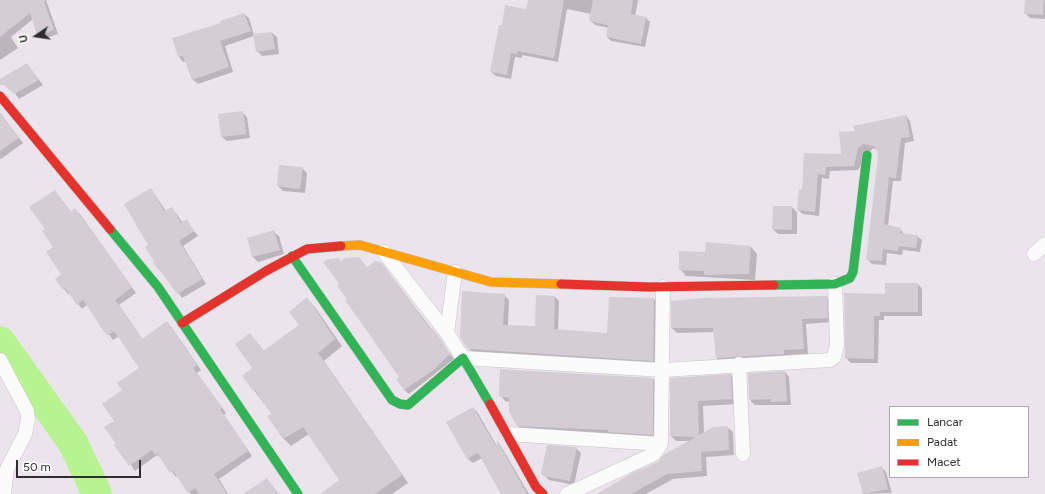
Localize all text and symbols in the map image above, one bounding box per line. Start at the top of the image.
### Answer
north arrow [16,16,56,56]
text: U [17,34,31,44]
legend [889,406,1029,478]
text: Lancar [927,415,963,429]
text: Padat [927,435,958,449]
scale bar [18,452,143,478]
text: Macet [927,455,961,469]
text: 50 m [23,460,51,474]

